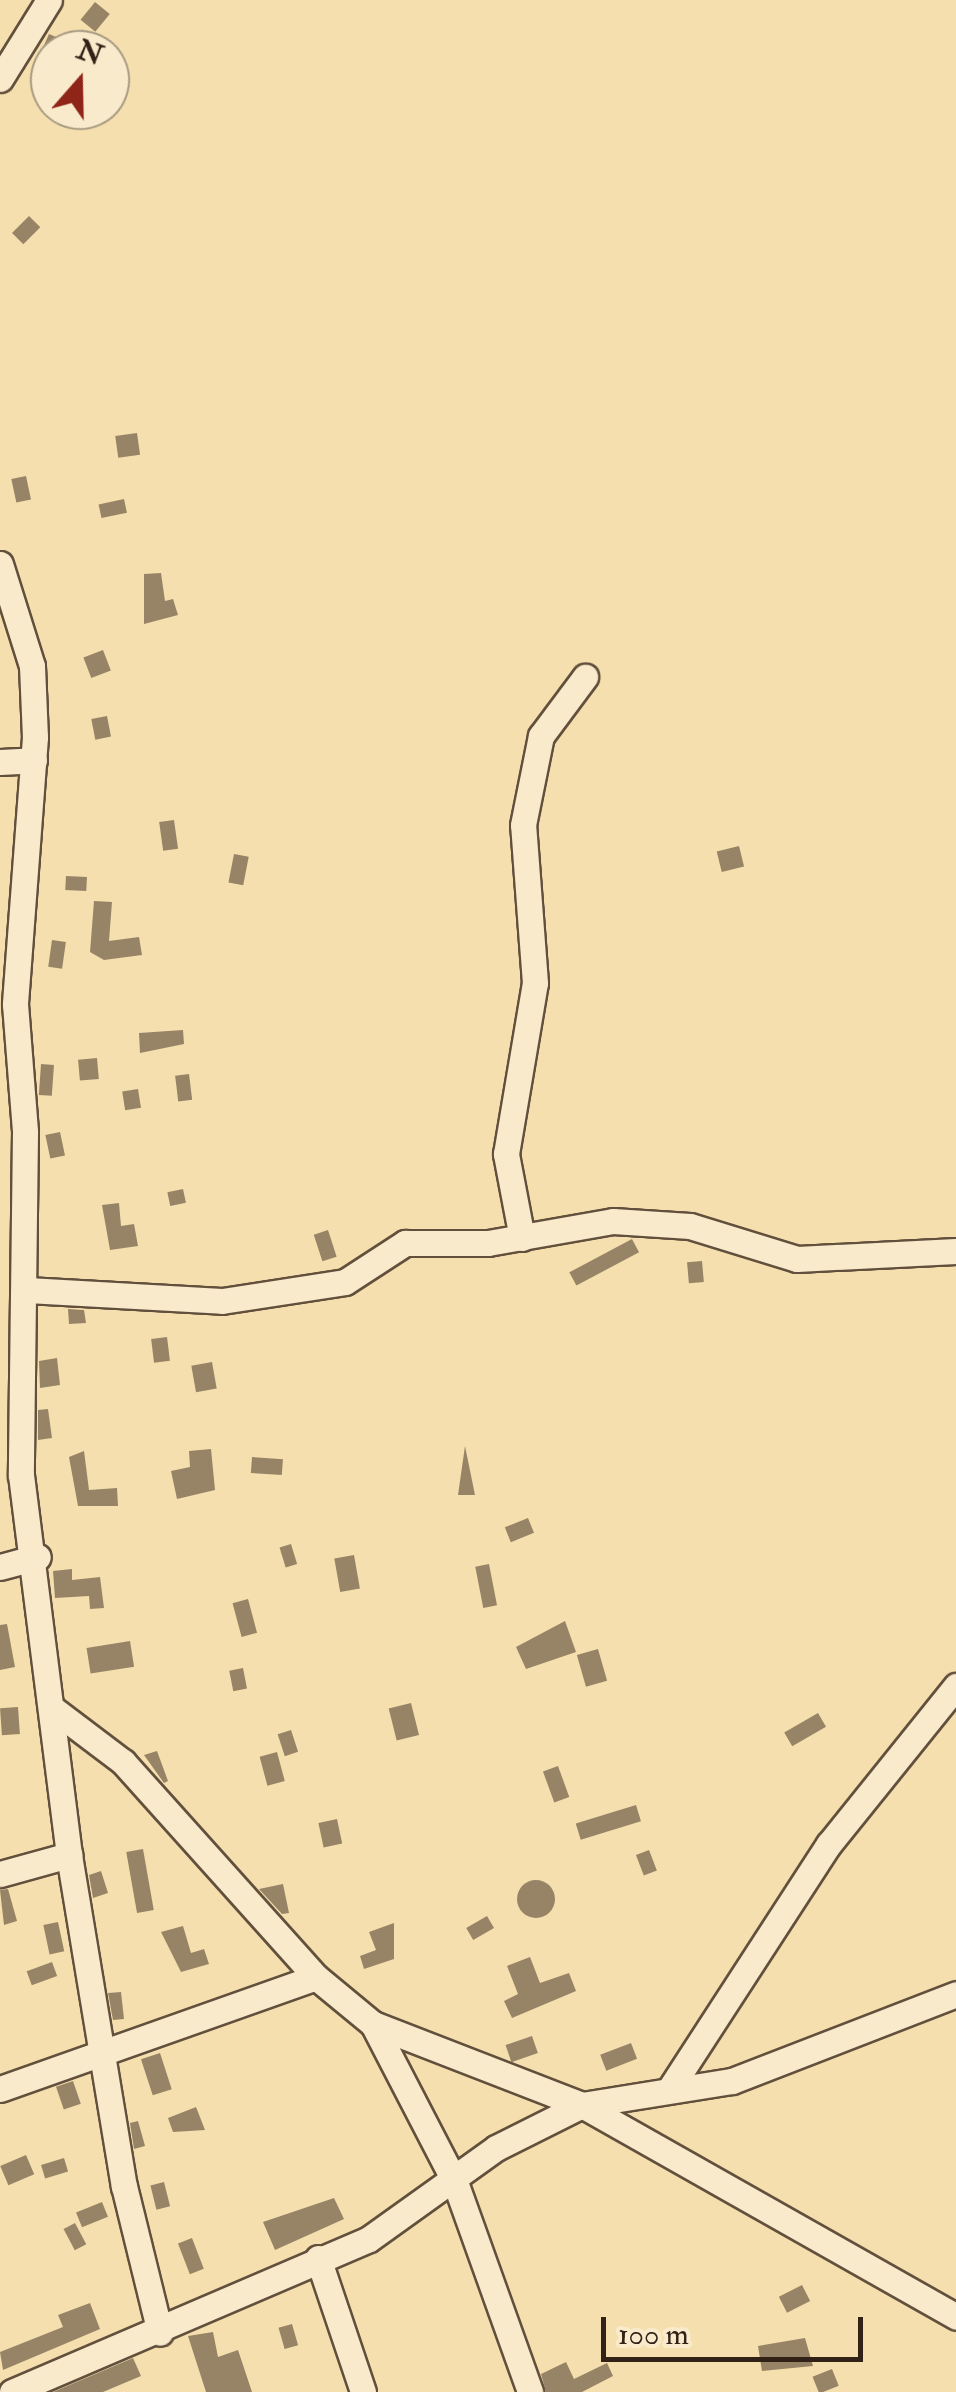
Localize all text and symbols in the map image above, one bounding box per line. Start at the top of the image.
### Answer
north arrow [30,30,130,130]
text: N [72,32,108,74]
scale bar [606,2297,868,2359]
text: 100 m [618,2316,689,2353]

